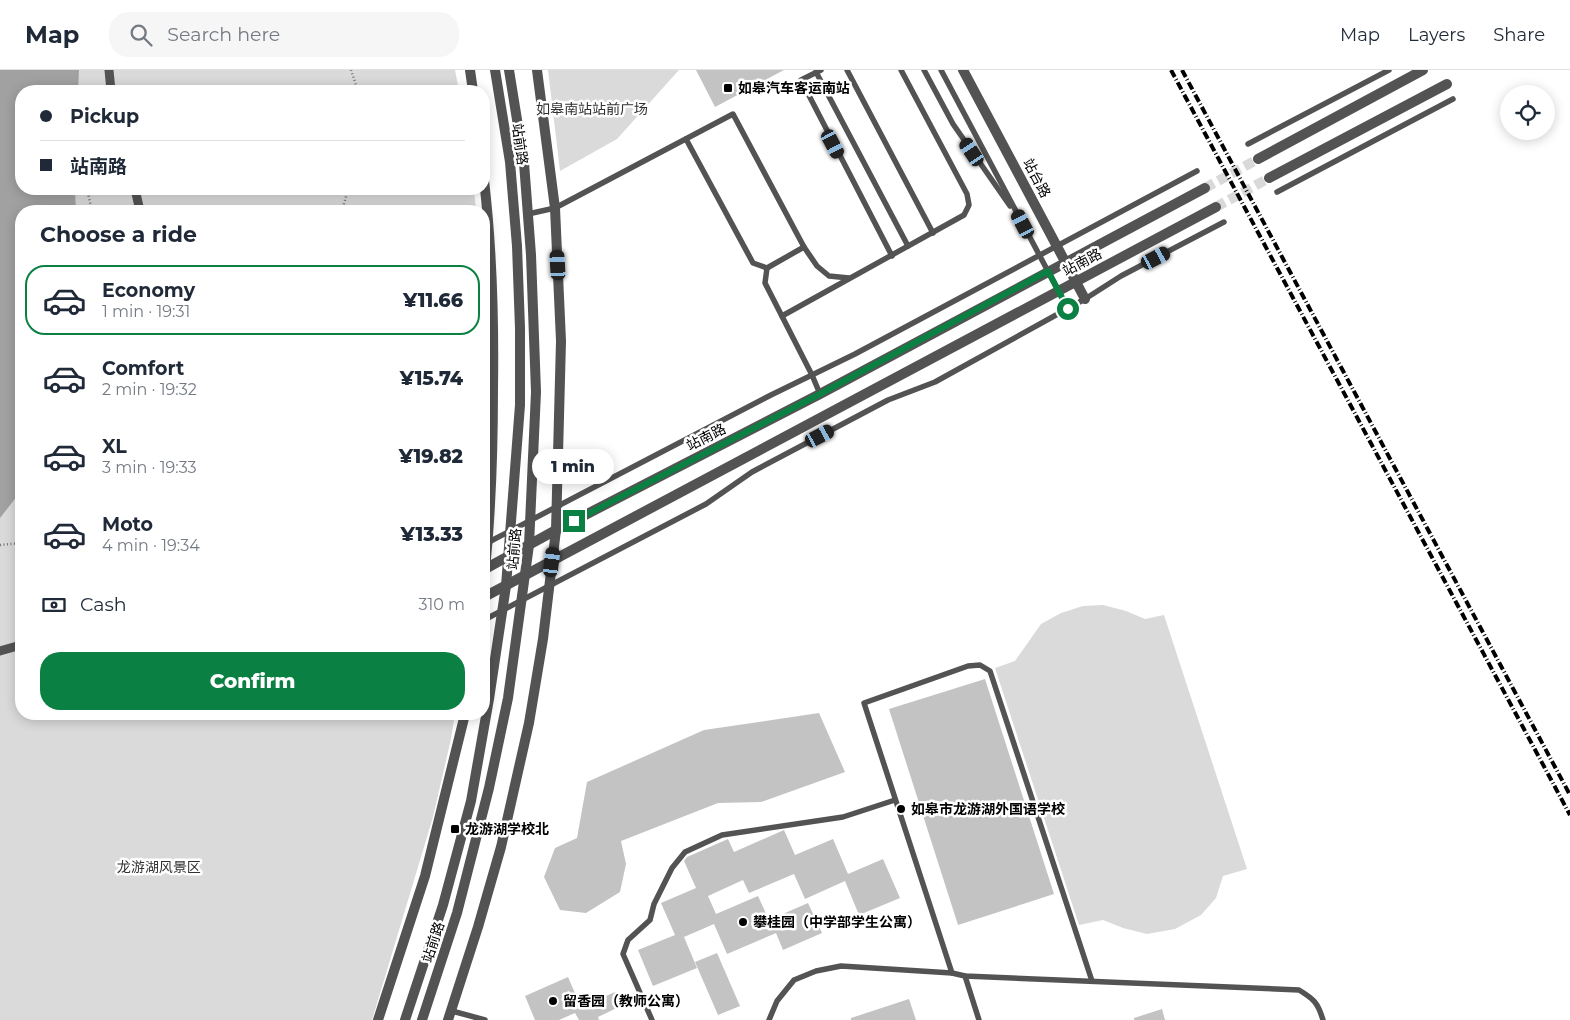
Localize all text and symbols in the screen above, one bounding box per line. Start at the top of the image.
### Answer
search box [109,12,459,57]
text: Map [25,20,79,49]
icon: search [127,21,155,49]
text: Search here [167,23,280,46]
text: Map [1340,24,1380,46]
text: Layers [1408,24,1465,46]
text: Share [1493,24,1545,46]
place label: 如皋汽车客运南站 [738,79,850,97]
marker: 如皋汽车客运南站 [722,82,734,94]
map controls [1500,85,1555,140]
button: locate [1500,85,1555,140]
park label: 如皋南站站前广场 [536,100,648,118]
text: Pickup [70,105,139,128]
street label: 站前路 [508,122,532,166]
car [819,127,846,161]
car [957,135,986,169]
text: 站南路 [70,155,127,178]
street label: 站台路 [1019,155,1055,201]
car [1009,207,1036,241]
text: Choose a ride [40,221,197,248]
street label: 站南路 [1059,244,1105,280]
car [1139,244,1172,272]
car [549,250,566,280]
icon: car [42,278,87,323]
text: Economy [102,279,195,302]
text: ¥11.66 [403,289,463,312]
route start [1057,298,1079,320]
text: 1 min · 19:31 [102,302,190,321]
icon: car [42,356,87,401]
text: Comfort [102,357,184,380]
text: ¥15.74 [400,367,463,390]
text: 2 min · 19:32 [102,380,197,399]
street label: 站南路 [683,419,729,455]
car [803,422,836,450]
icon: car [42,434,87,479]
text: XL [102,435,127,458]
text: ¥19.82 [399,445,463,468]
callout: 1 min [533,448,615,484]
text: 1 min [551,457,595,476]
text: 3 min · 19:33 [102,458,197,477]
route end [563,510,585,532]
icon: car [42,512,87,557]
text: Moto [102,513,153,536]
text: ¥13.33 [401,523,463,546]
street label: 站前路 [503,527,525,571]
text: 4 min · 19:34 [102,536,200,555]
car [542,546,561,578]
icon: cash [40,591,68,619]
text: Cash [80,593,127,616]
text: 310 m [418,595,465,614]
button: Confirm [40,652,465,710]
place label: 如皋市龙游湖外国语学校 [911,800,1065,818]
marker: 如皋市龙游湖外国语学校 [895,803,907,815]
place label: 龙游湖学校北 [465,820,549,838]
marker: 龙游湖学校北 [449,823,461,835]
park label: 龙游湖风景区 [117,858,201,876]
place label: 攀桂园（中学部学生公寓） [753,913,921,931]
marker: 攀桂园（中学部学生公寓） [737,916,749,928]
street label: 站前路 [418,919,448,965]
place label: 留香园（教师公寓） [563,992,689,1010]
marker: 留香园（教师公寓） [547,995,559,1007]

